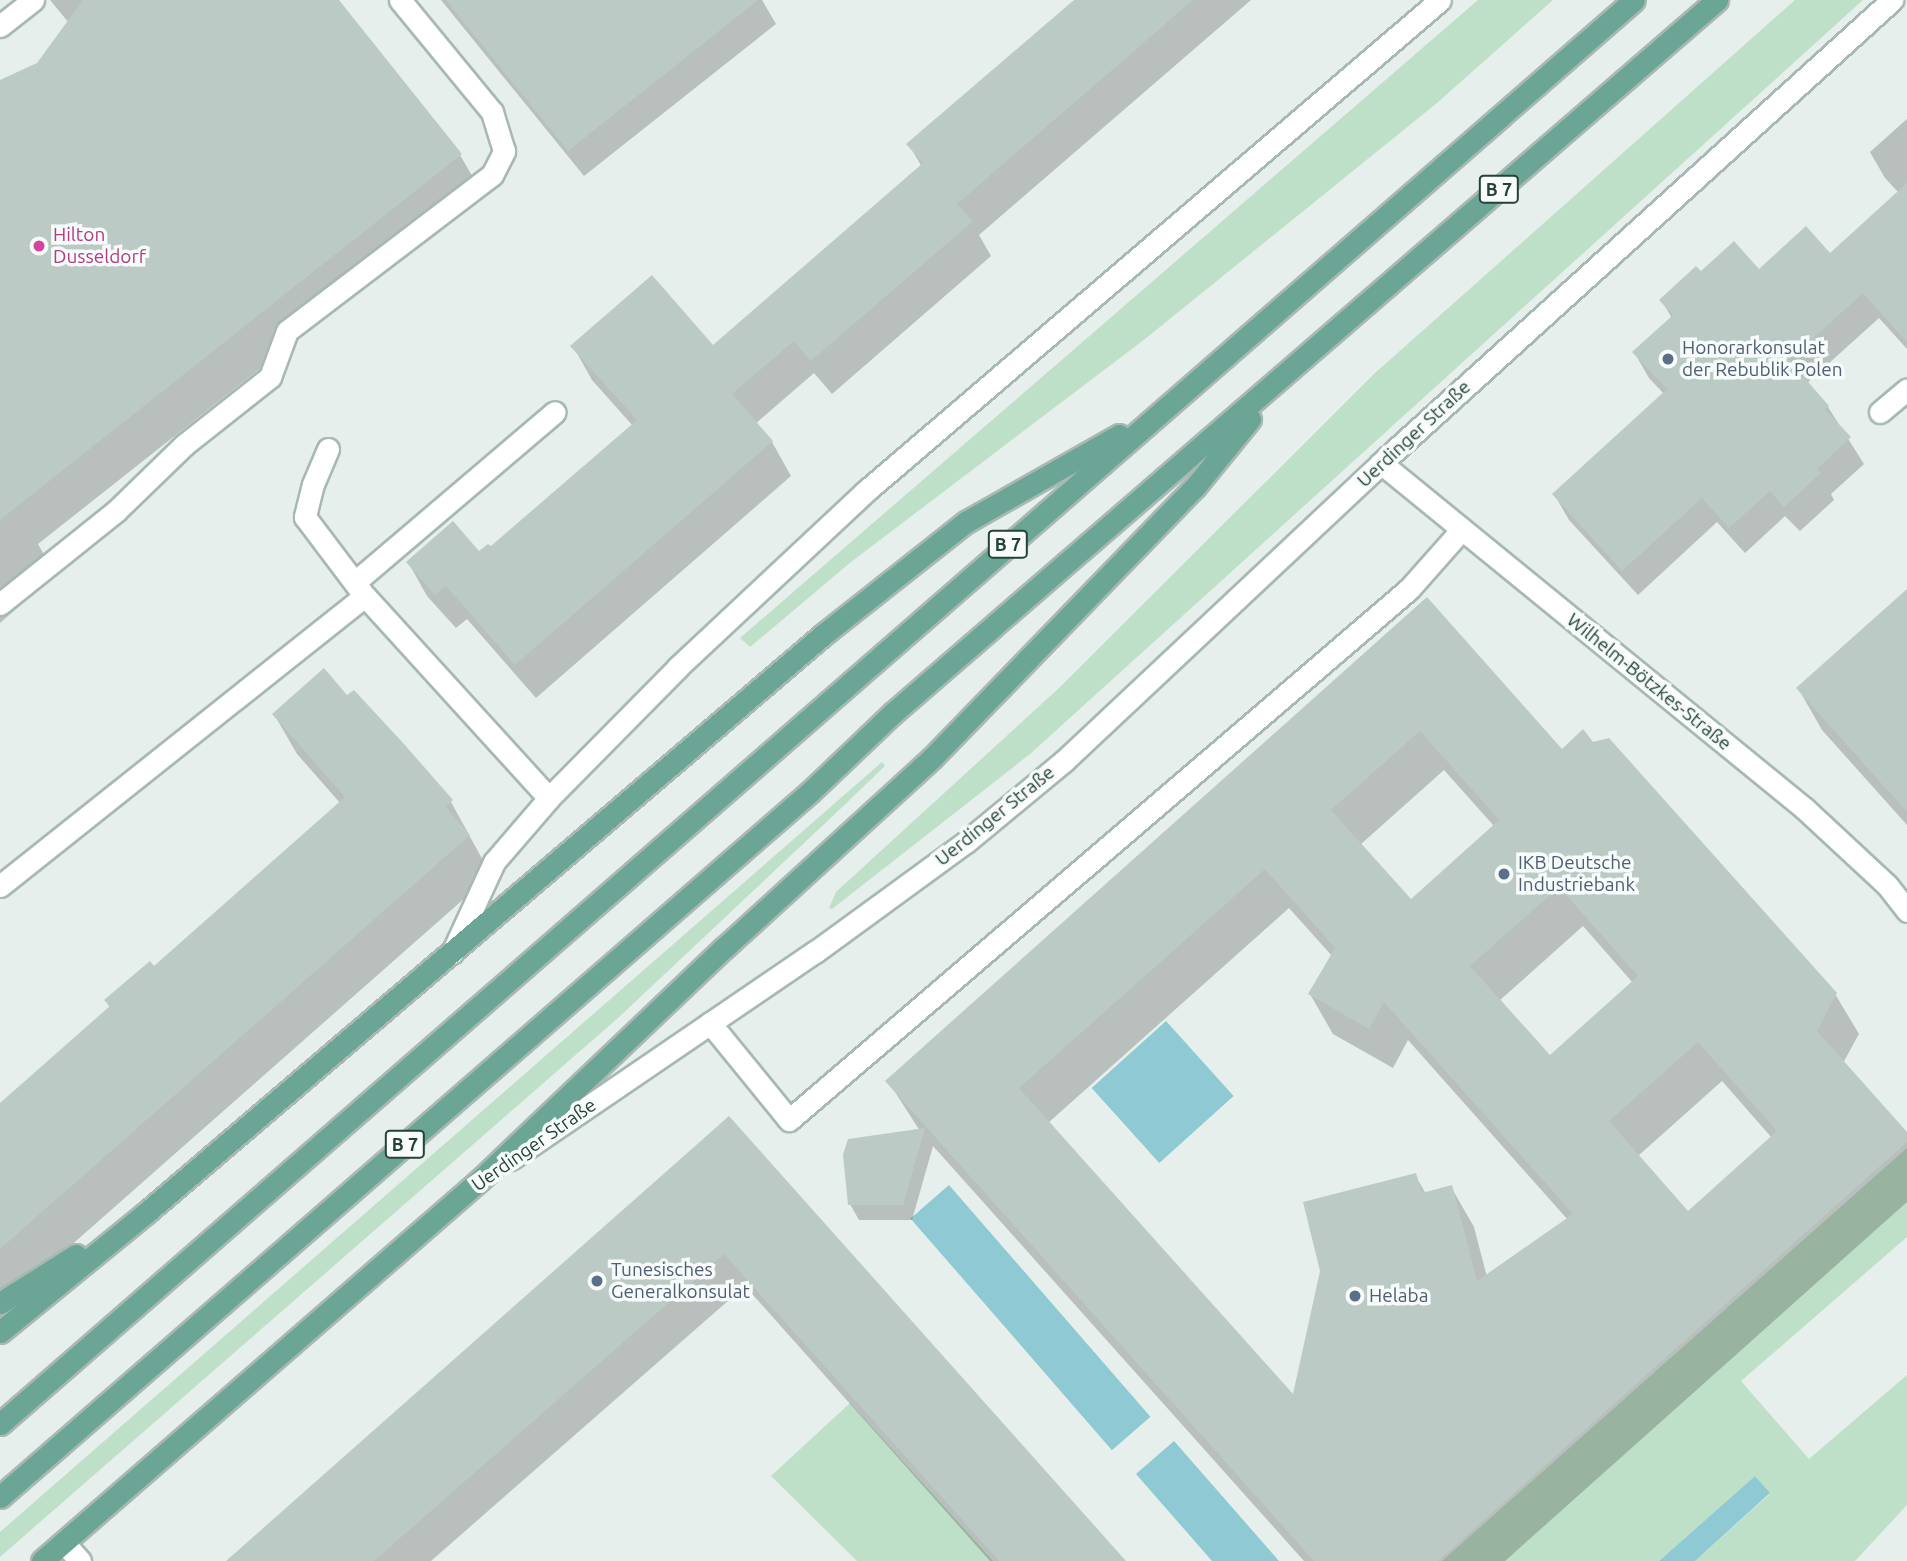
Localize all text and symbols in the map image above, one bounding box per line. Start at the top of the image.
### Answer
road number: B 7 [1478,174,1520,204]
place label: Hilton Dusseldorf [53,224,146,268]
marker: Hilton Dusseldorf [31,238,47,254]
place label: Honorarkonsulat der Rebublik Polen [1682,337,1843,381]
marker: Honorarkonsulat der Rebublik Polen [1660,351,1676,367]
street label: Uerdinger Straße [1353,376,1475,492]
road number: B 7 [987,530,1029,558]
street label: Wilhelm-Bötzkes-Straße [1562,609,1736,755]
street label: Uerdinger Straße [931,761,1059,871]
place label: IKB Deutsche Industriebank [1518,852,1635,896]
marker: IKB Deutsche Industriebank [1496,866,1512,882]
street label: Uerdinger Straße [467,1094,601,1196]
road number: B 7 [384,1129,426,1158]
place label: Tunesisches Generalkonsulat [611,1259,750,1303]
marker: Tunesisches Generalkonsulat [589,1273,605,1289]
place label: Helaba [1369,1285,1428,1307]
marker: Helaba [1347,1288,1363,1304]

